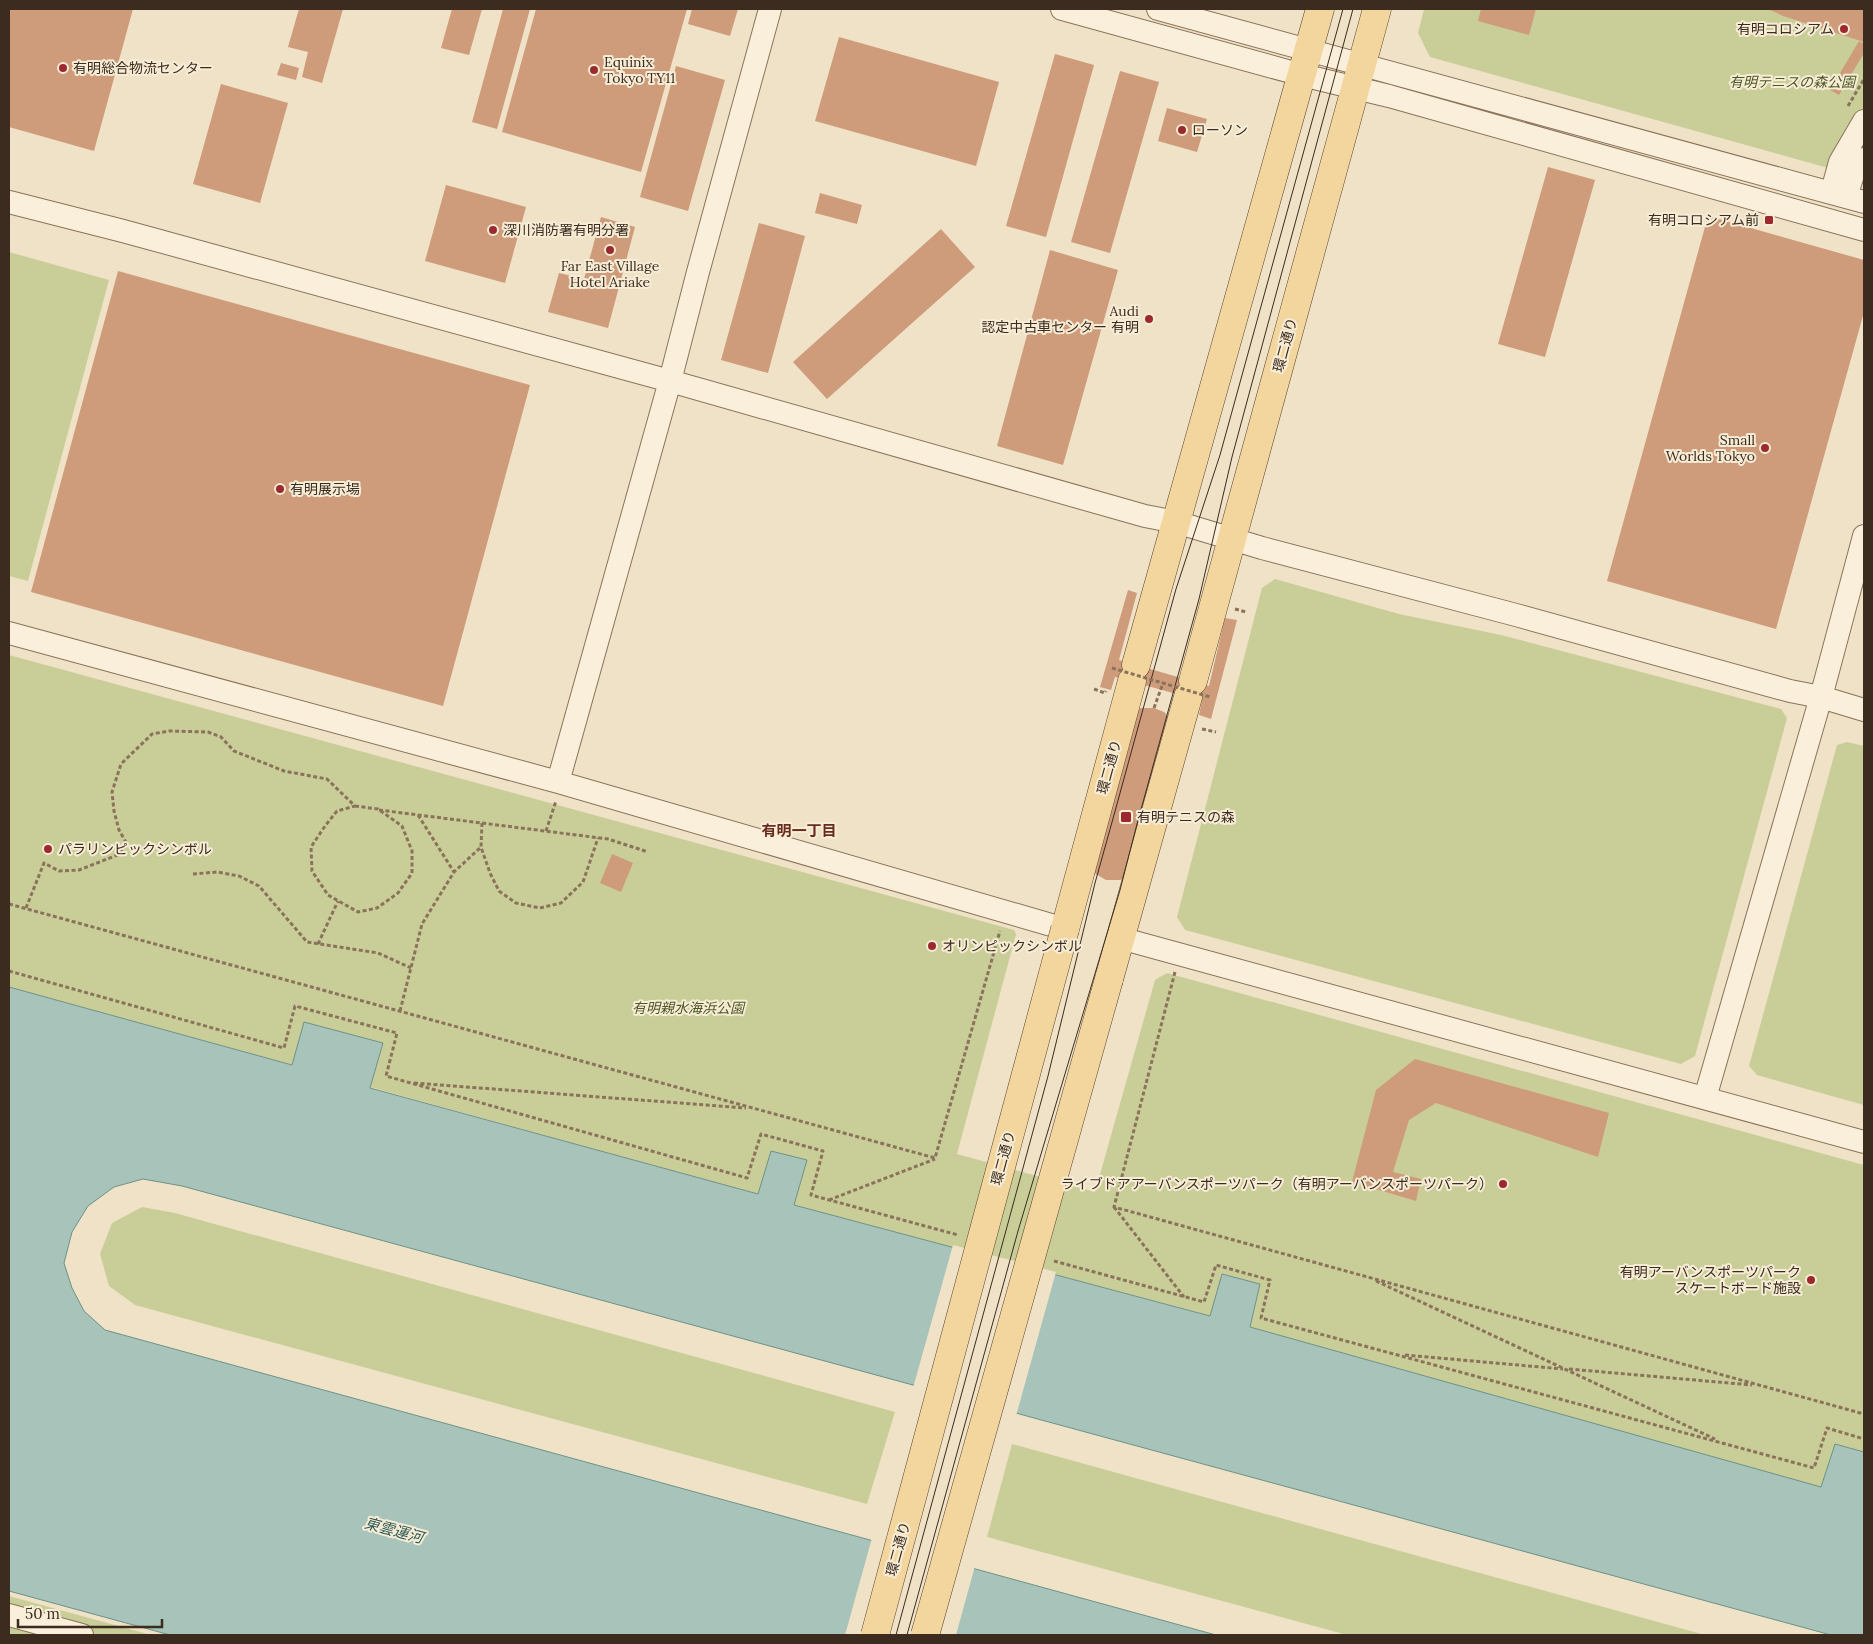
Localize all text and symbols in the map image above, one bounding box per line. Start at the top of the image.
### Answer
place label: 有明コロシアム [1737,20,1834,38]
marker: 有明コロシアム [1838,23,1850,35]
place label: Equinix Tokyo TY11 [604,53,675,87]
place label: 有明総合物流センター [73,59,213,77]
marker: 有明総合物流センター [57,62,69,74]
marker: Equinix Tokyo TY11 [588,64,600,76]
park label: 有明テニスの森公園 [1729,73,1857,91]
place label: ローソン [1192,121,1248,139]
marker: ローソン [1176,124,1188,136]
place label: 有明コロシアム前 [1648,211,1759,229]
marker: 有明コロシアム前 [1763,214,1775,226]
place label: 深川消防署有明分署 [503,221,629,239]
marker: 深川消防署有明分署 [487,224,499,236]
marker: Far East Village Hotel Ariake [604,244,616,256]
place label: Far East Village Hotel Ariake [561,257,660,291]
place label: Audi 認定中古車センター 有明 [981,302,1139,336]
marker: Audi 認定中古車センター 有明 [1143,313,1155,325]
street label: 環二通り [1269,316,1301,374]
place label: Small Worlds Tokyo [1666,431,1755,465]
marker: Small Worlds Tokyo [1759,442,1771,454]
place label: 有明展示場 [290,480,360,498]
marker: 有明展示場 [274,483,286,495]
street label: 環二通り [1093,738,1125,796]
place label: 有明テニスの森 [1137,808,1235,826]
marker: 有明テニスの森 [1119,810,1133,824]
district label: 有明一丁目 [761,821,837,840]
place label: パラリンピックシンボル [58,840,212,858]
marker: パラリンピックシンボル [42,843,54,855]
place label: オリンピックシンボル [942,937,1082,955]
marker: オリンピックシンボル [926,940,938,952]
park label: 有明親水海浜公園 [632,999,746,1017]
street label: 環二通り [987,1129,1019,1187]
place label: ライブドアアーバンスポーツパーク（有明アーバンスポーツパーク） [1061,1175,1493,1193]
marker: ライブドアアーバンスポーツパーク（有明アーバンスポーツパーク） [1497,1178,1509,1190]
place label: 有明アーバンスポーツパーク スケートボード施設 [1620,1263,1801,1297]
marker: 有明アーバンスポーツパーク スケートボード施設 [1805,1274,1817,1286]
water label: 東雲運河 [363,1513,428,1548]
street label: 環二通り [882,1520,914,1578]
scale bar [18,1596,161,1628]
text: 50 m [25,1604,60,1623]

